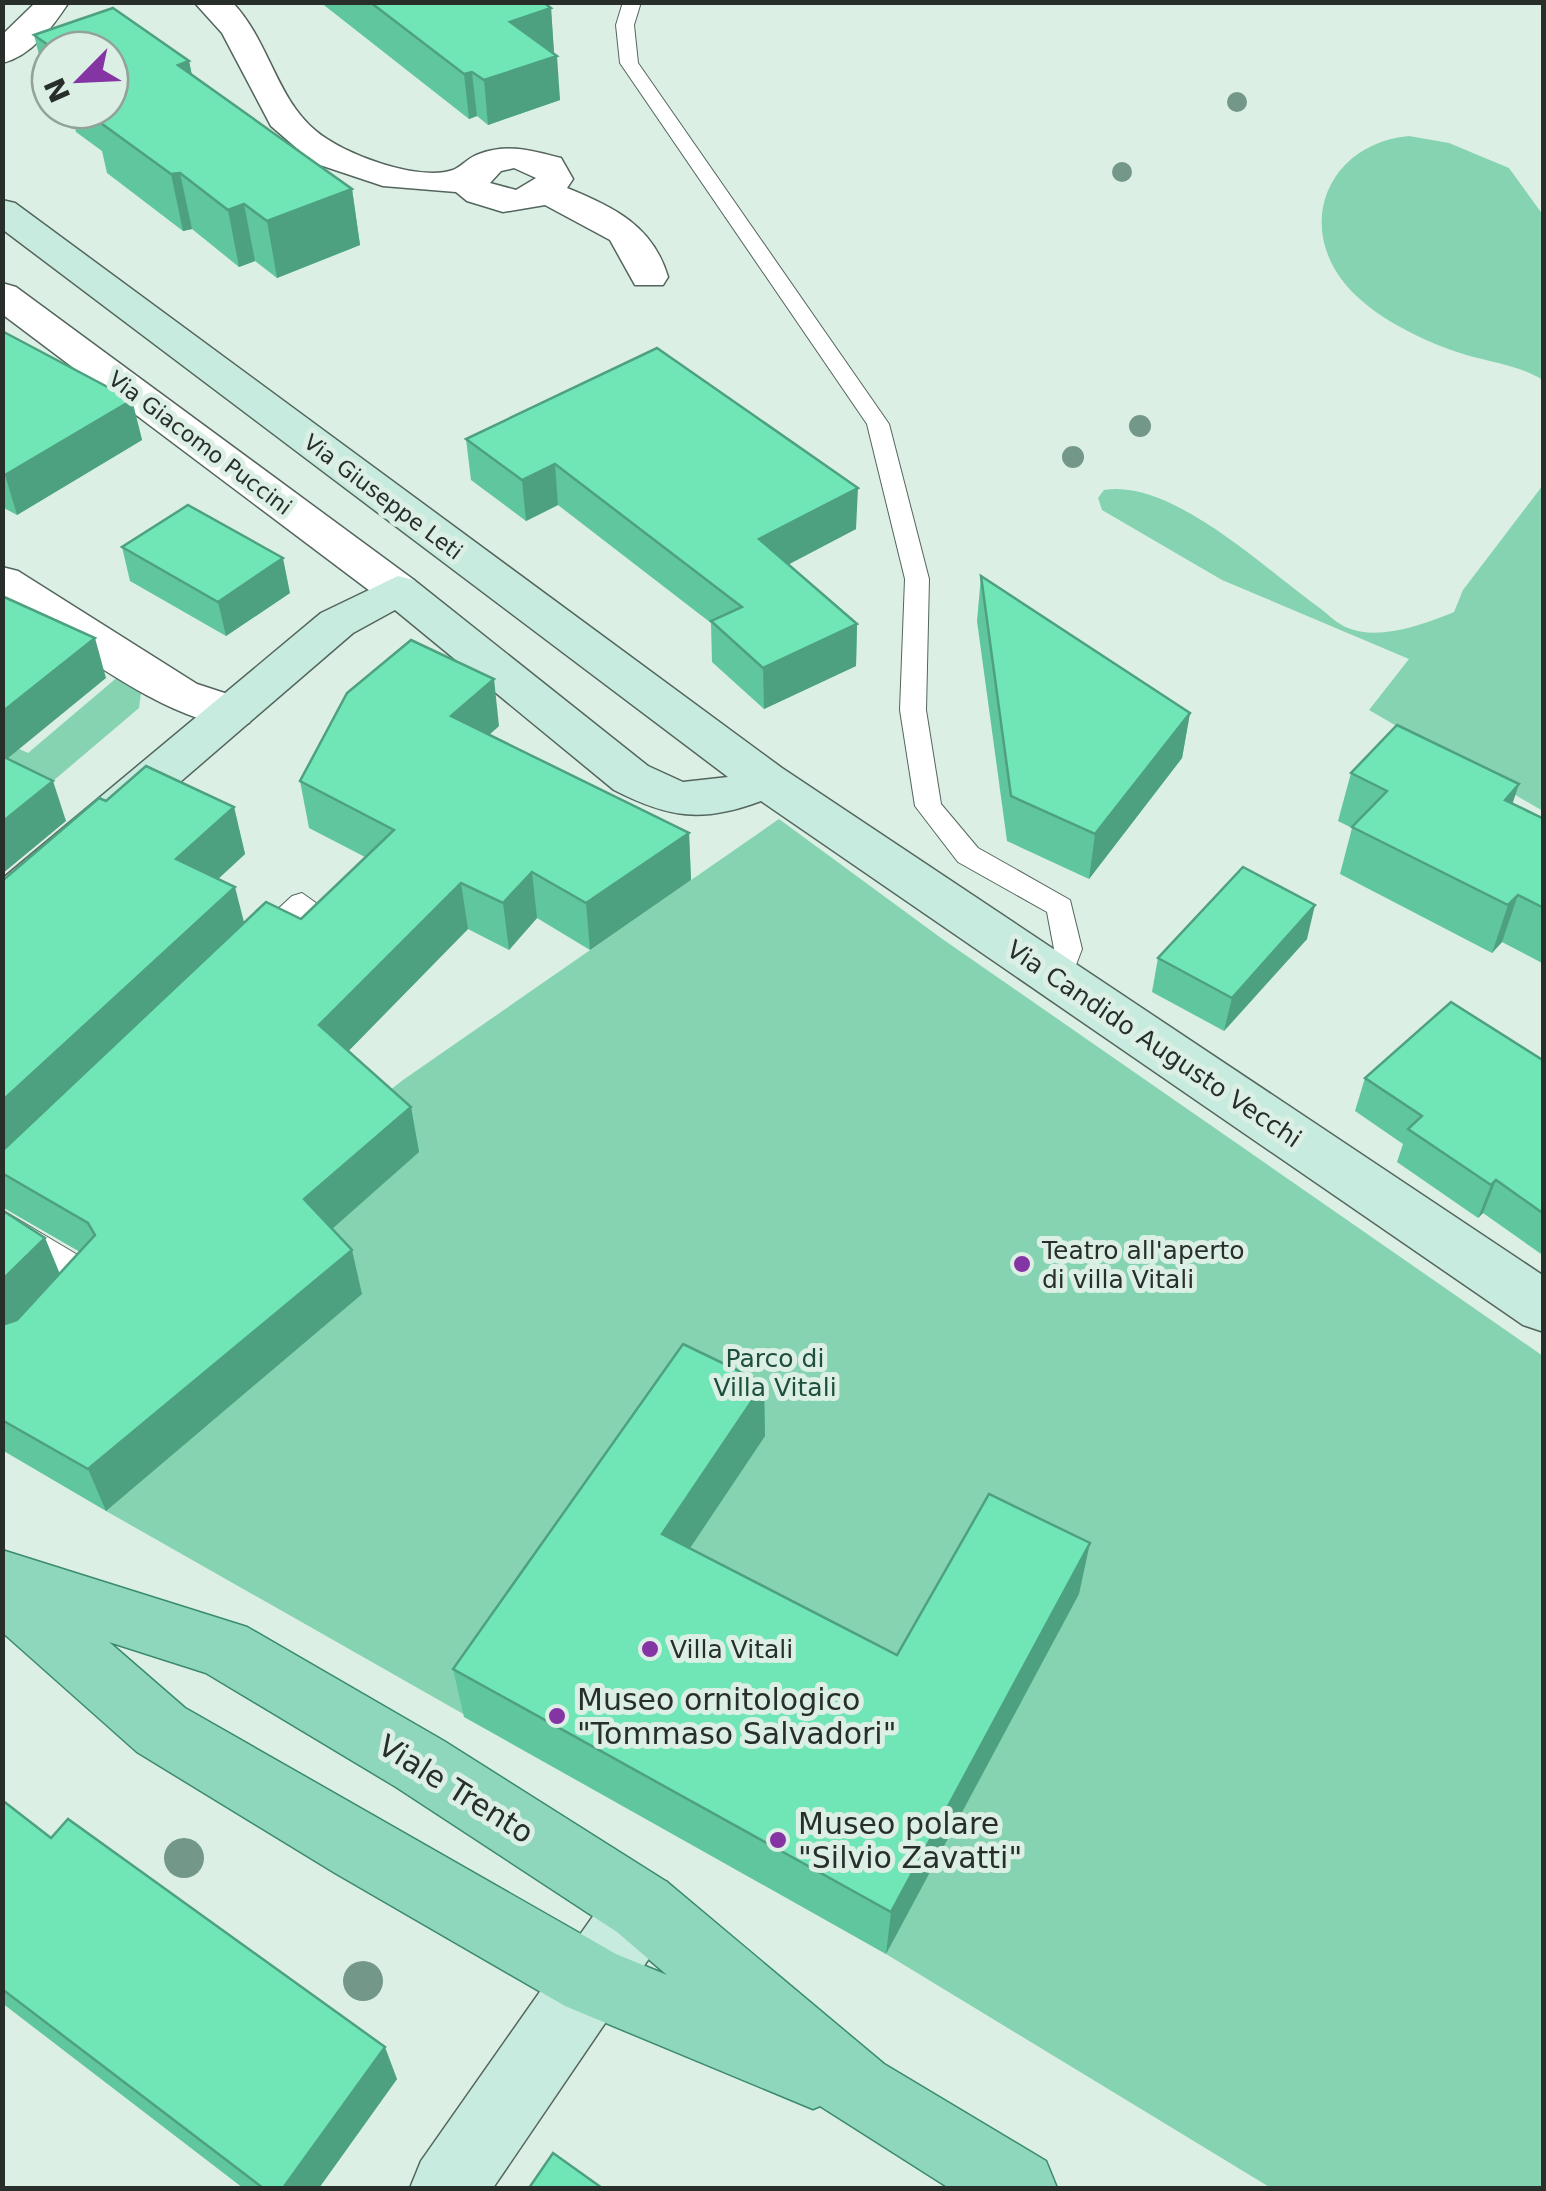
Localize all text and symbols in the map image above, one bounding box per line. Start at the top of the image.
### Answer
north arrow [30,30,130,130]
text: N [38,73,77,107]
street label: Via Giacomo Puccini [104,366,296,520]
street label: Via Giuseppe Leti [299,429,467,565]
street label: Via Candido Augusto Vecchi [1001,934,1307,1154]
place label: Teatro all'aperto di villa Vitali [1041,1236,1245,1294]
marker: Teatro all'aperto di villa Vitali [1011,1253,1033,1275]
park label: Parco di Villa Vitali [713,1344,837,1402]
place label: Villa Vitali [670,1635,793,1664]
marker: Villa Vitali [639,1638,661,1660]
place label: Museo ornitologico "Tommaso Salvadori" [577,1682,897,1751]
marker: Museo ornitologico "Tommaso Salvadori" [546,1705,568,1727]
street label: Viale Trento [372,1728,540,1850]
place label: Museo polare "Silvio Zavatti" [798,1806,1022,1875]
marker: Museo polare "Silvio Zavatti" [767,1829,789,1851]

